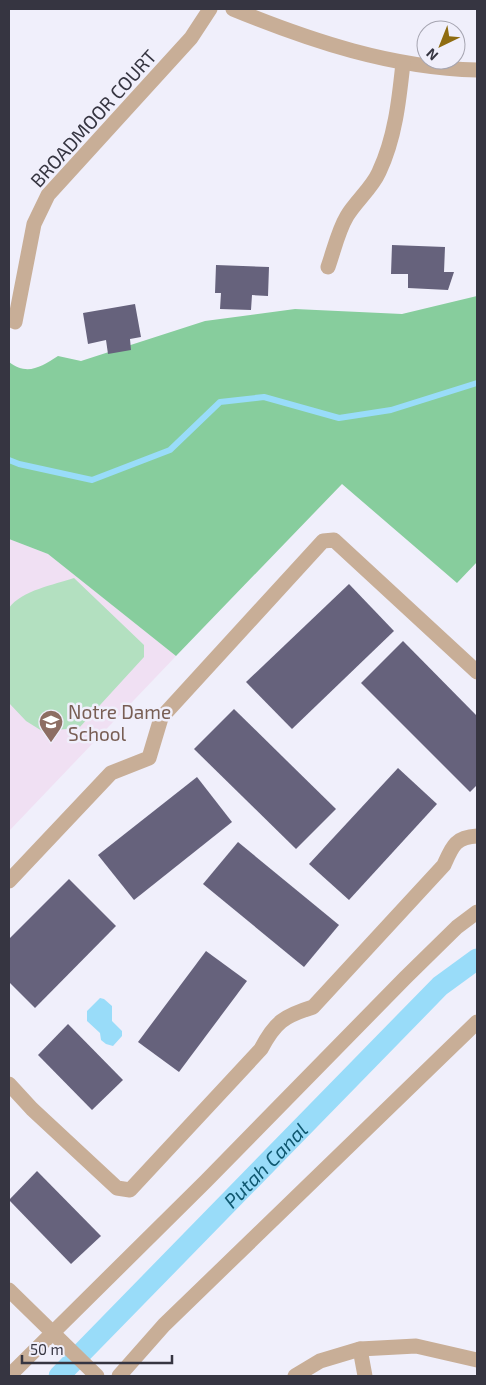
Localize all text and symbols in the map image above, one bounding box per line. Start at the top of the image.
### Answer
north arrow [416,20,466,70]
street label: BROADMOOR COURT [25,44,161,192]
text: N [422,45,441,65]
place label: Notre Dame School [68,700,171,745]
school or university icon: Notre Dame School [38,709,64,743]
water label: Putah Canal [218,1117,312,1213]
scale bar [22,1332,172,1364]
text: 50 m [30,1340,64,1358]

